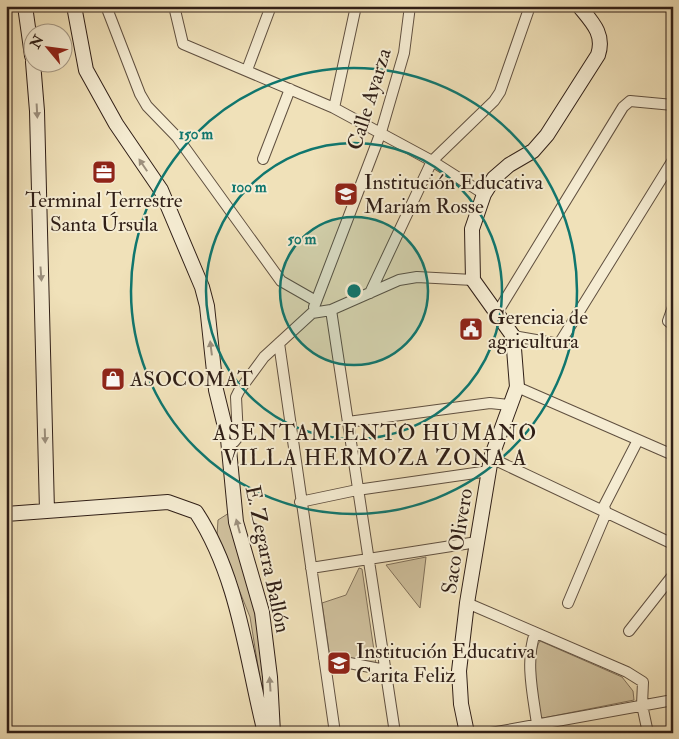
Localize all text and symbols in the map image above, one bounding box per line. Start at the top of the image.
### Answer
north arrow [22,22,72,72]
text: N [26,32,48,52]
street label: Calle Ayarza [341,45,398,153]
one-way arrow [33,103,41,119]
text: 150 m [179,125,213,144]
one-way arrow [138,158,148,172]
office icon: Terminal Terrestre Santa Úrsula [91,159,117,185]
place label: Institución Educativa Mariam Rosse [364,169,543,220]
text: 100 m [231,178,267,197]
school or university icon: Institución Educativa Mariam Rosse [333,181,359,207]
place label: Terminal Terrestre Santa Úrsula [25,187,183,238]
text: 50 m [288,230,317,249]
one-way arrow [37,266,45,282]
centre of rings [345,282,363,300]
place label: Gerencia de agricultura [488,304,588,355]
public building icon: Gerencia de agricultura [458,316,484,342]
one-way arrow [207,340,215,356]
shop icon: ASOCOMAT [100,366,126,392]
place label: ASOCOMAT [129,366,253,393]
district label: ASENTAMIENTO HUMANO VILLA HERMOZA ZONA A [212,419,537,472]
one-way arrow [41,428,49,444]
street label: E. Zegarra Ballón [239,483,296,635]
street label: Saco Olivero [436,486,479,596]
one-way arrow [234,518,242,533]
place label: Institución Educativa Carita Feliz [356,638,535,689]
school or university icon: Institución Educativa Carita Feliz [326,650,352,676]
one-way arrow [266,676,274,692]

